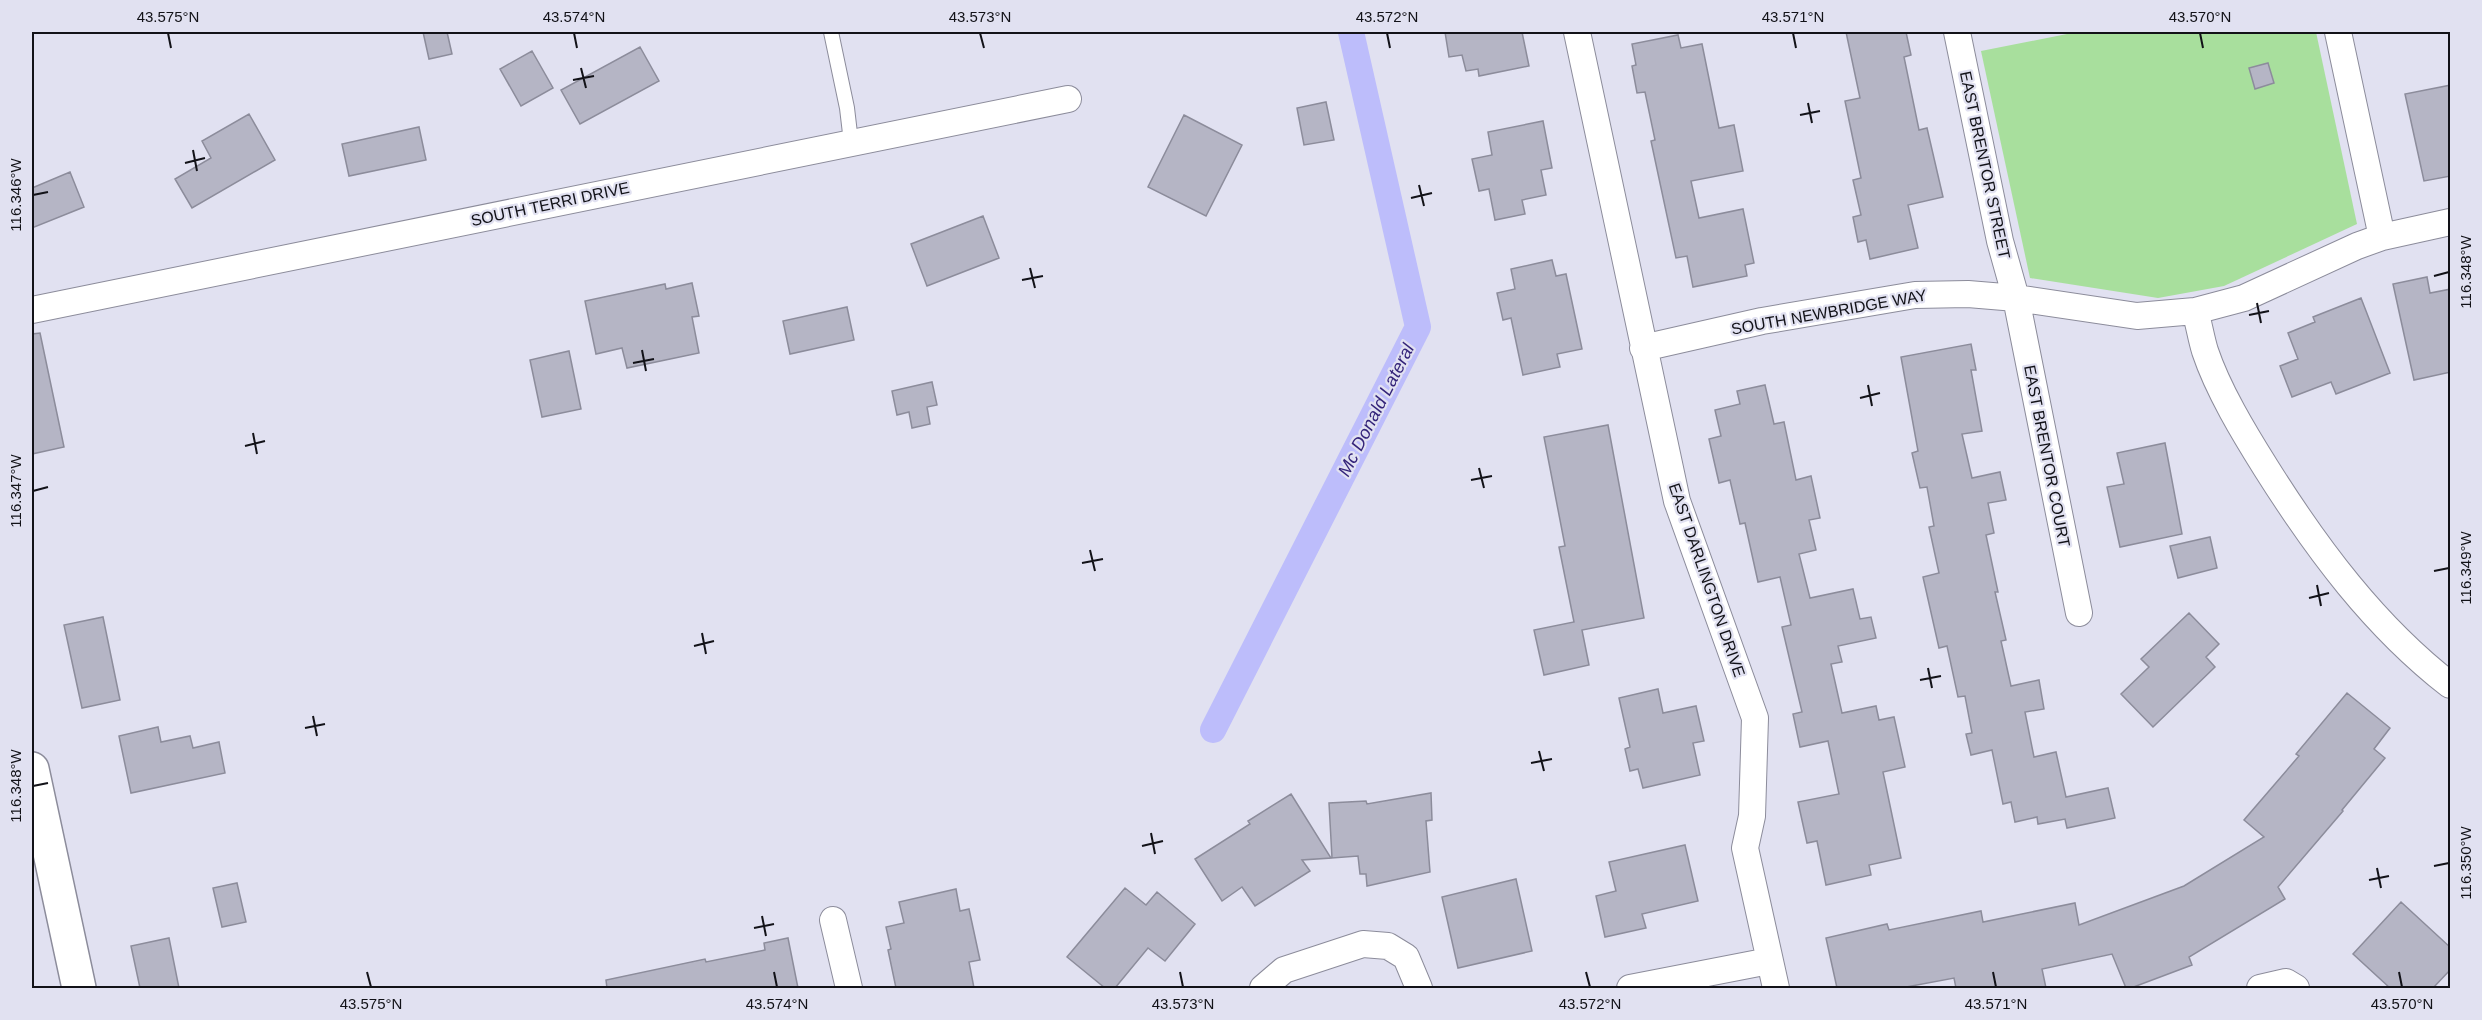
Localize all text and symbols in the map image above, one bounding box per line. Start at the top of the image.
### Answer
text: 43.575°N [137,8,199,25]
text: 43.574°N [543,8,605,25]
text: 43.573°N [949,8,1011,25]
text: 43.572°N [1356,8,1418,25]
text: 43.571°N [1762,8,1824,25]
text: 43.570°N [2169,8,2231,25]
street label: EAST BRENTOR STREET [1957,70,2013,261]
text: 116.346°W [7,158,24,232]
street label: SOUTH TERRI DRIVE [469,179,631,229]
text: 116.348°W [2457,235,2474,309]
street label: SOUTH NEWBRIDGE WAY [1730,286,1928,338]
water label: Mc Donald Lateral [1334,339,1419,480]
street label: EAST BRENTOR COURT [2021,364,2073,549]
text: 116.347°W [7,454,24,528]
street label: EAST DARLINGTON DRIVE [1666,481,1748,679]
text: 116.349°W [2457,531,2474,605]
text: 116.348°W [7,749,24,823]
text: 116.350°W [2457,826,2474,900]
text: 43.575°N [340,995,402,1012]
text: 43.574°N [746,995,808,1012]
text: 43.573°N [1152,995,1214,1012]
text: 43.572°N [1559,995,1621,1012]
text: 43.571°N [1965,995,2027,1012]
text: 43.570°N [2371,995,2433,1012]

